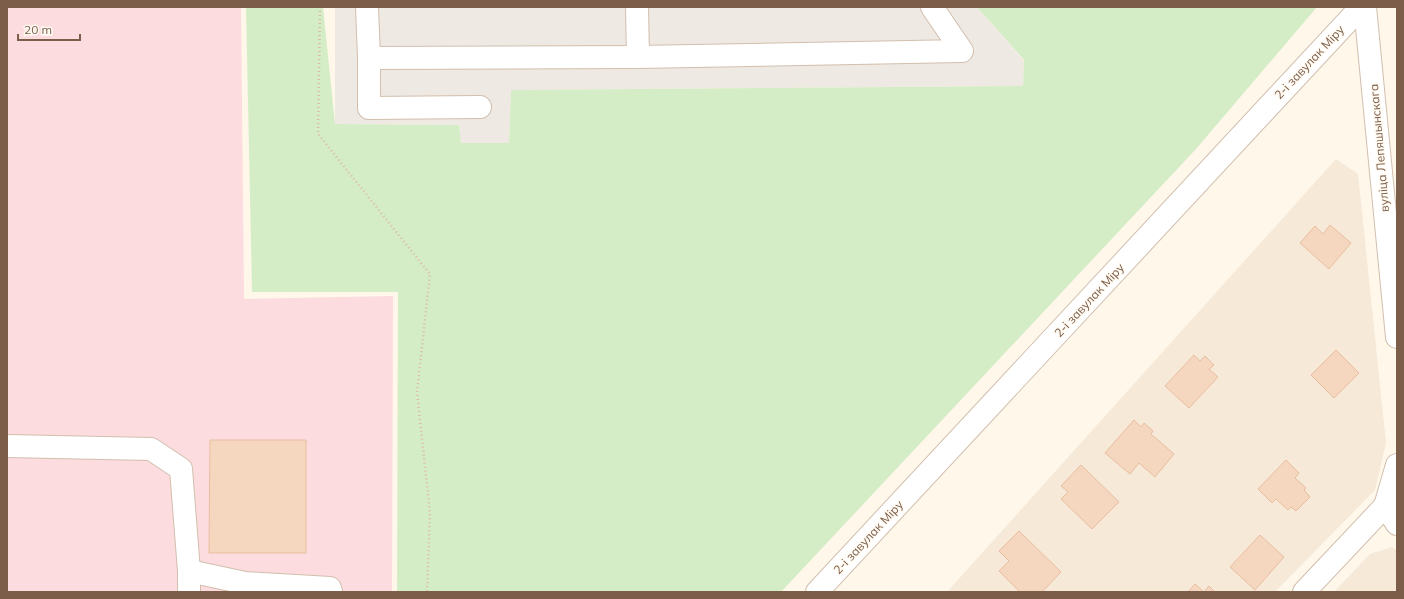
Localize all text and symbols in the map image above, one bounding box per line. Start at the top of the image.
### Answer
scale bar [18,16,80,42]
text: 20 m [24,22,52,37]
street label: 2-і завулак Міру [1271,22,1347,102]
street label: вуліца Лепяшынскага [1366,83,1392,213]
street label: 2-і завулак Міру [1051,260,1127,340]
street label: 2-і завулак Міру [830,497,906,577]

